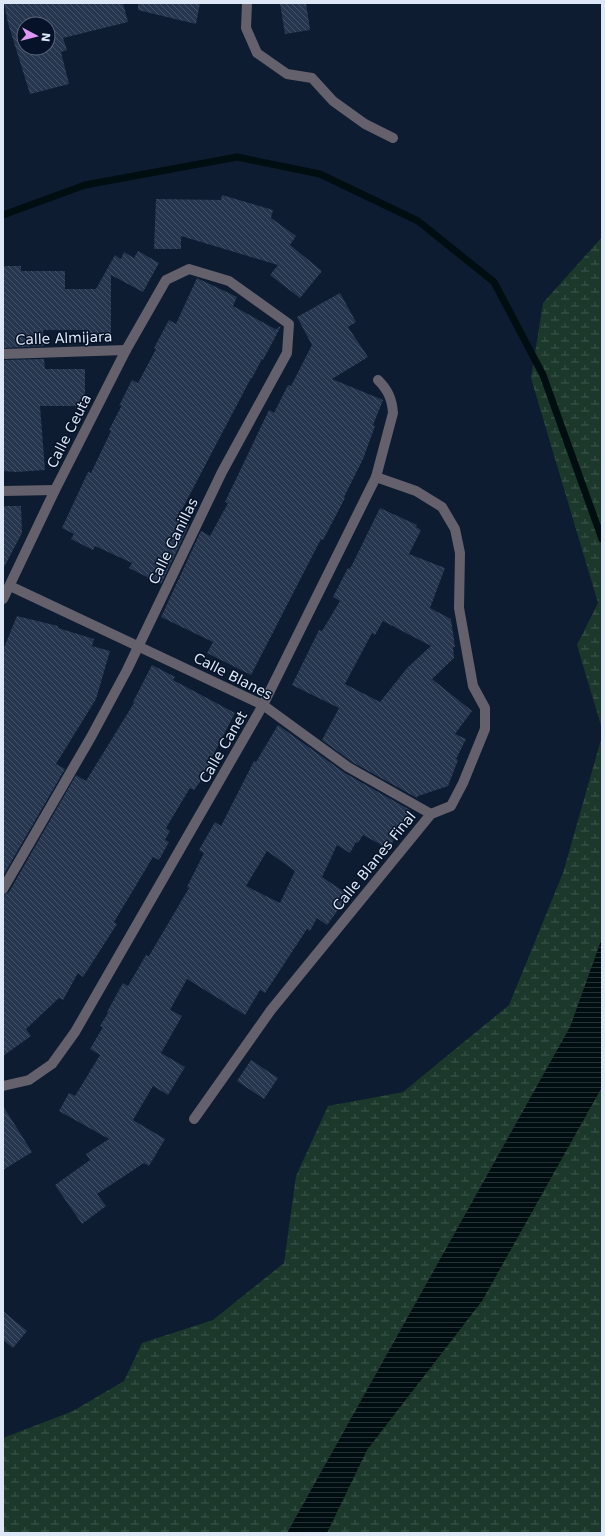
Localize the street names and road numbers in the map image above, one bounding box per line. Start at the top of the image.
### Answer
street label: Calle Almijara [15,328,113,348]
street label: Calle Ceuta [44,391,94,471]
street label: Calle Canillas [145,495,201,587]
street label: Calle Blanes [191,649,275,703]
street label: Calle Canet [196,708,250,786]
street label: Calle Blanes Final [329,808,419,914]

